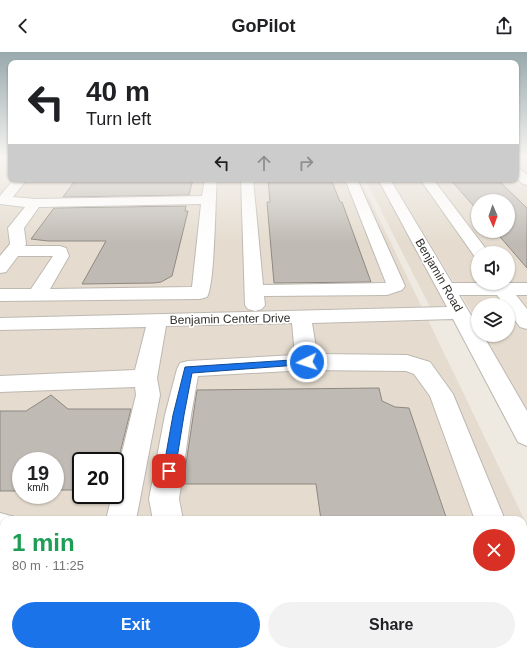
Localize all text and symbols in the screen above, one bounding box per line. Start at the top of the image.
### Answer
icon: back [12,15,34,37]
icon: share [493,15,515,37]
text: GoPilot [232,16,296,36]
icon: left [20,76,72,128]
text: 40 m [86,76,150,107]
text: Turn left [86,109,151,129]
icon: left [211,152,233,174]
icon: ahead [253,152,275,174]
icon: right [295,152,317,174]
north arrow [471,194,515,238]
map controls [471,194,515,342]
street label: Benjamin Road [412,236,466,314]
button: sound [471,246,515,290]
button: layers [471,298,515,342]
street label: Benjamin Center Drive [170,311,291,327]
position arrow [286,341,328,383]
speed limit sign: 20 [72,452,124,504]
pin [152,454,186,488]
icon: arrive [158,460,180,482]
text: 19 [27,462,49,484]
text: km/h [27,482,49,493]
text: 1 min [12,529,75,556]
button: close [473,529,515,571]
text: 80 m · 11:25 [12,558,84,573]
button: Exit [12,602,260,648]
button: Share [268,602,515,648]

